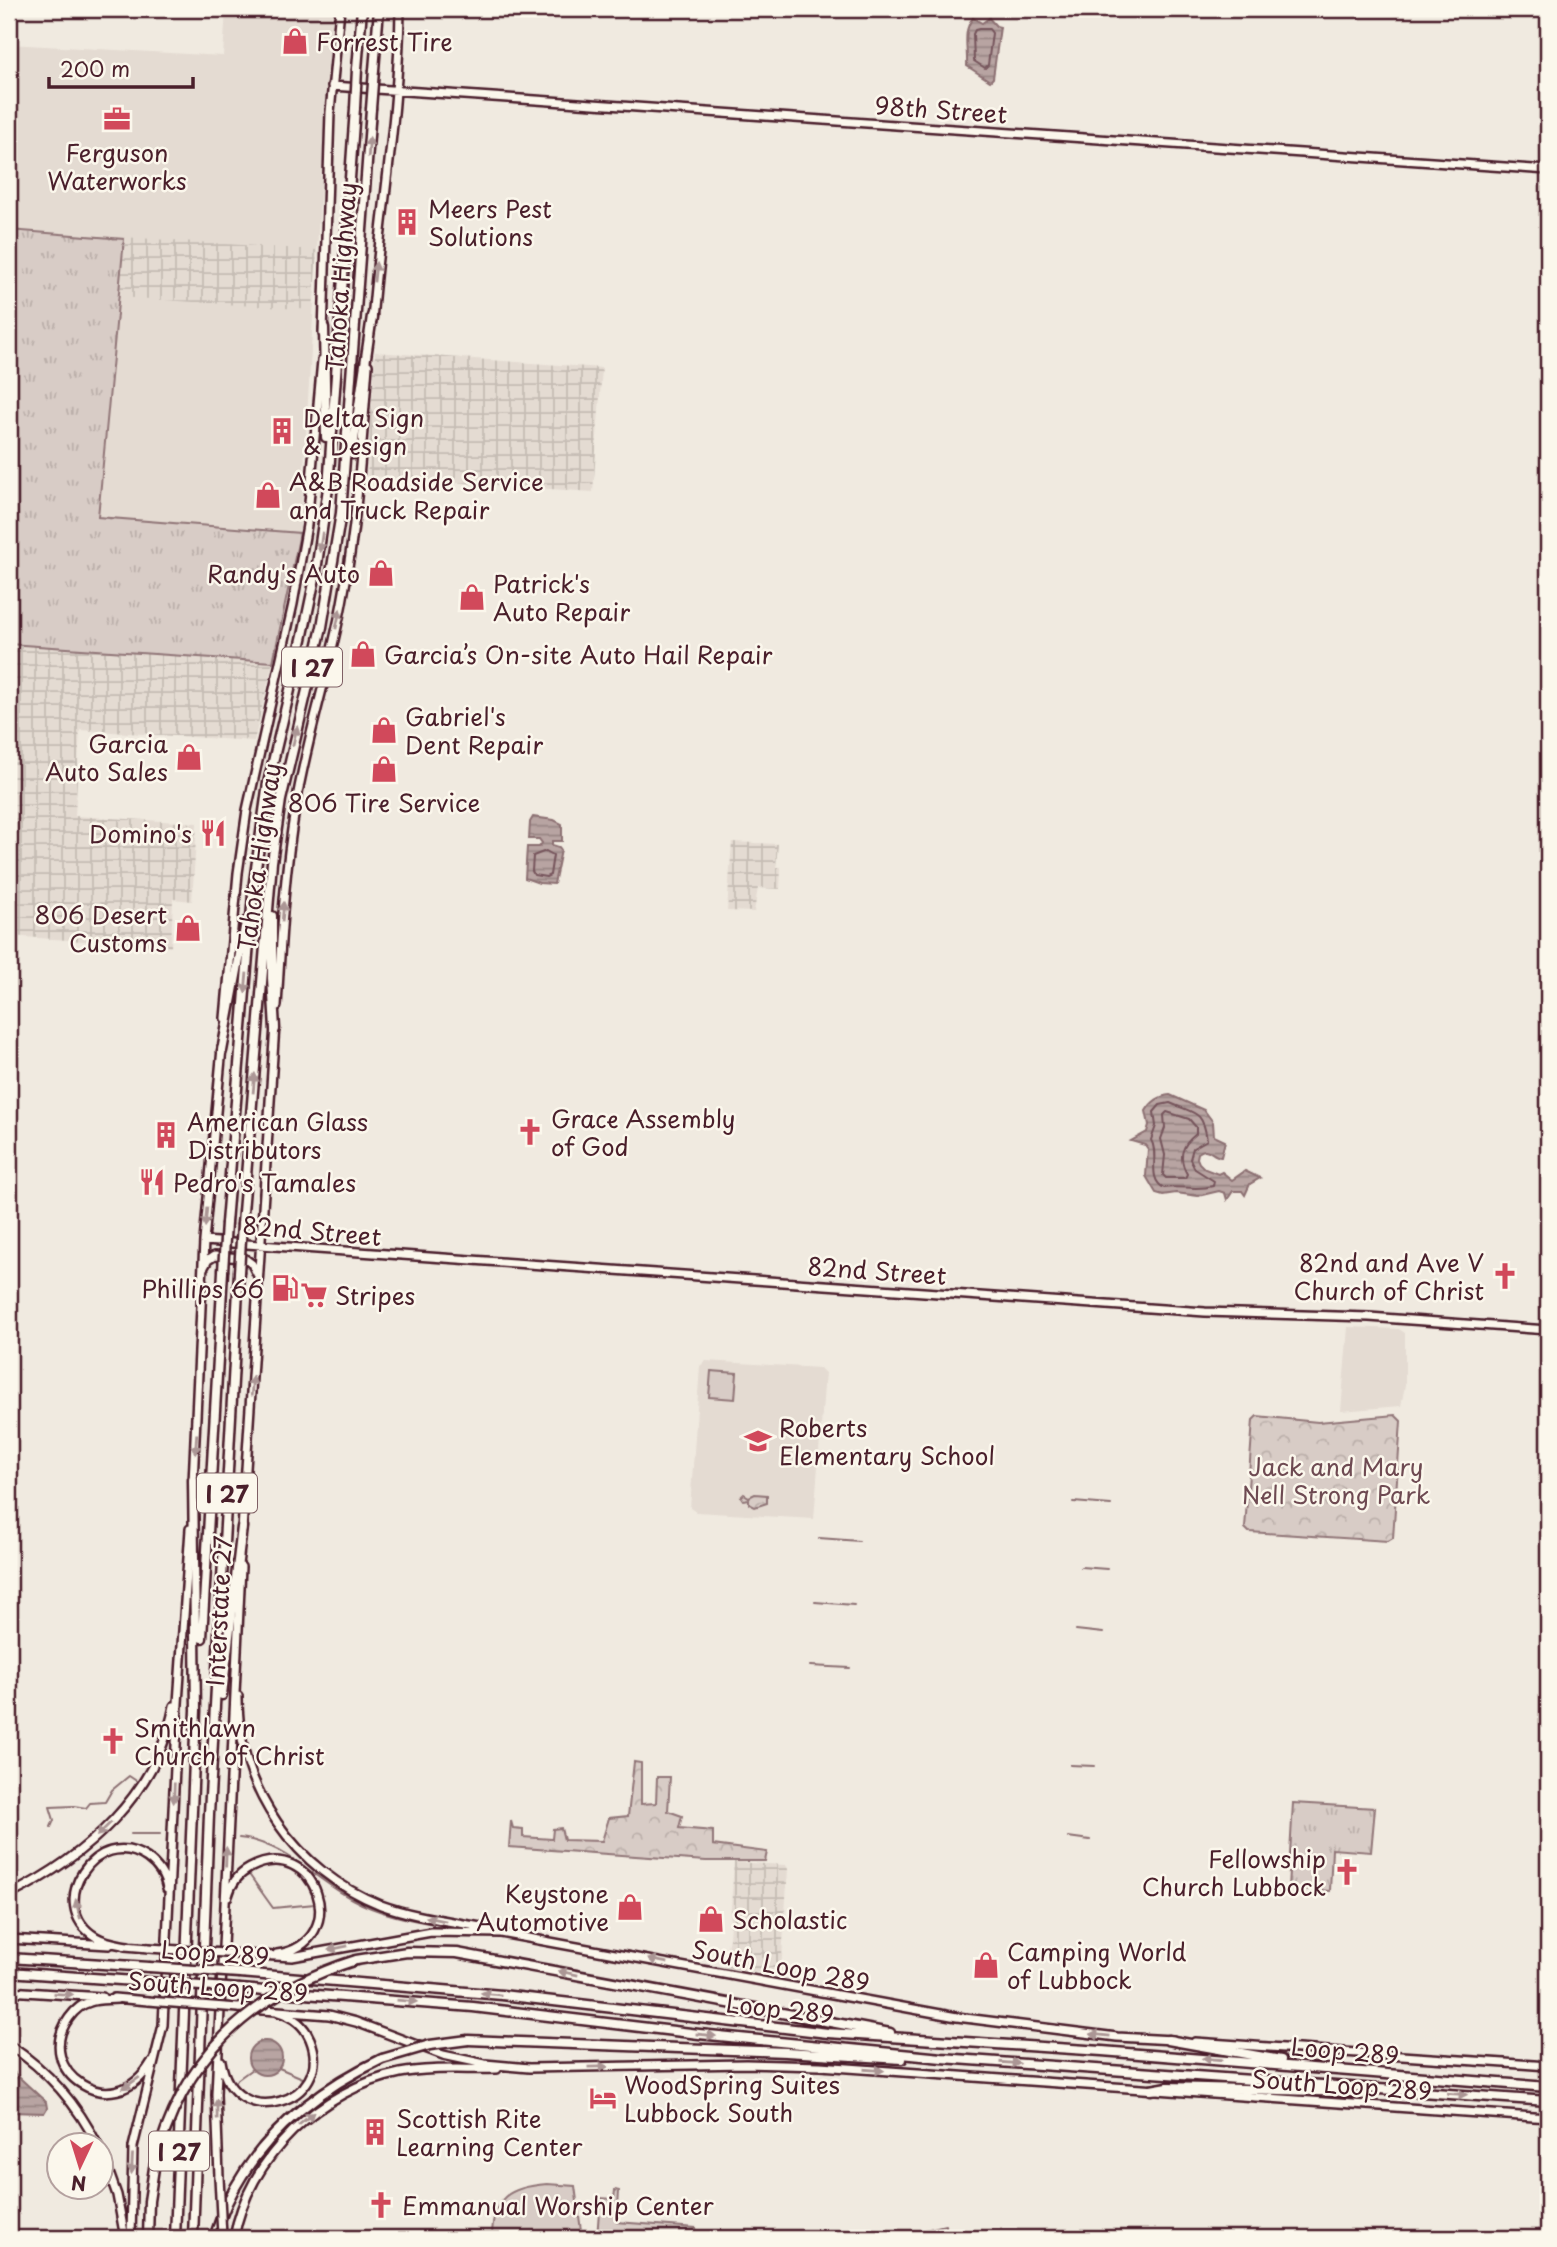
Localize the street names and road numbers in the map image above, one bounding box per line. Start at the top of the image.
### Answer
street label: 98th Street [874,86,1009,132]
street label: Tahoka Highway [315,181,365,373]
road number: I 27 [282,648,342,687]
street label: Tahoka Highway [227,761,289,953]
street label: 82nd Street [241,1206,383,1254]
street label: 82nd Street [806,1247,948,1293]
road number: I 27 [197,1474,257,1512]
street label: Interstate 27 [196,1534,240,1687]
street label: Loop 289 [160,1930,270,1974]
street label: South Loop 289 [689,1930,873,2000]
street label: South Loop 289 [127,1962,309,2010]
street label: Loop 289 [724,1984,836,2032]
street label: Loop 289 [1289,2027,1401,2073]
street label: South Loop 289 [1251,2060,1433,2108]
road number: I 27 [149,2132,209,2170]

